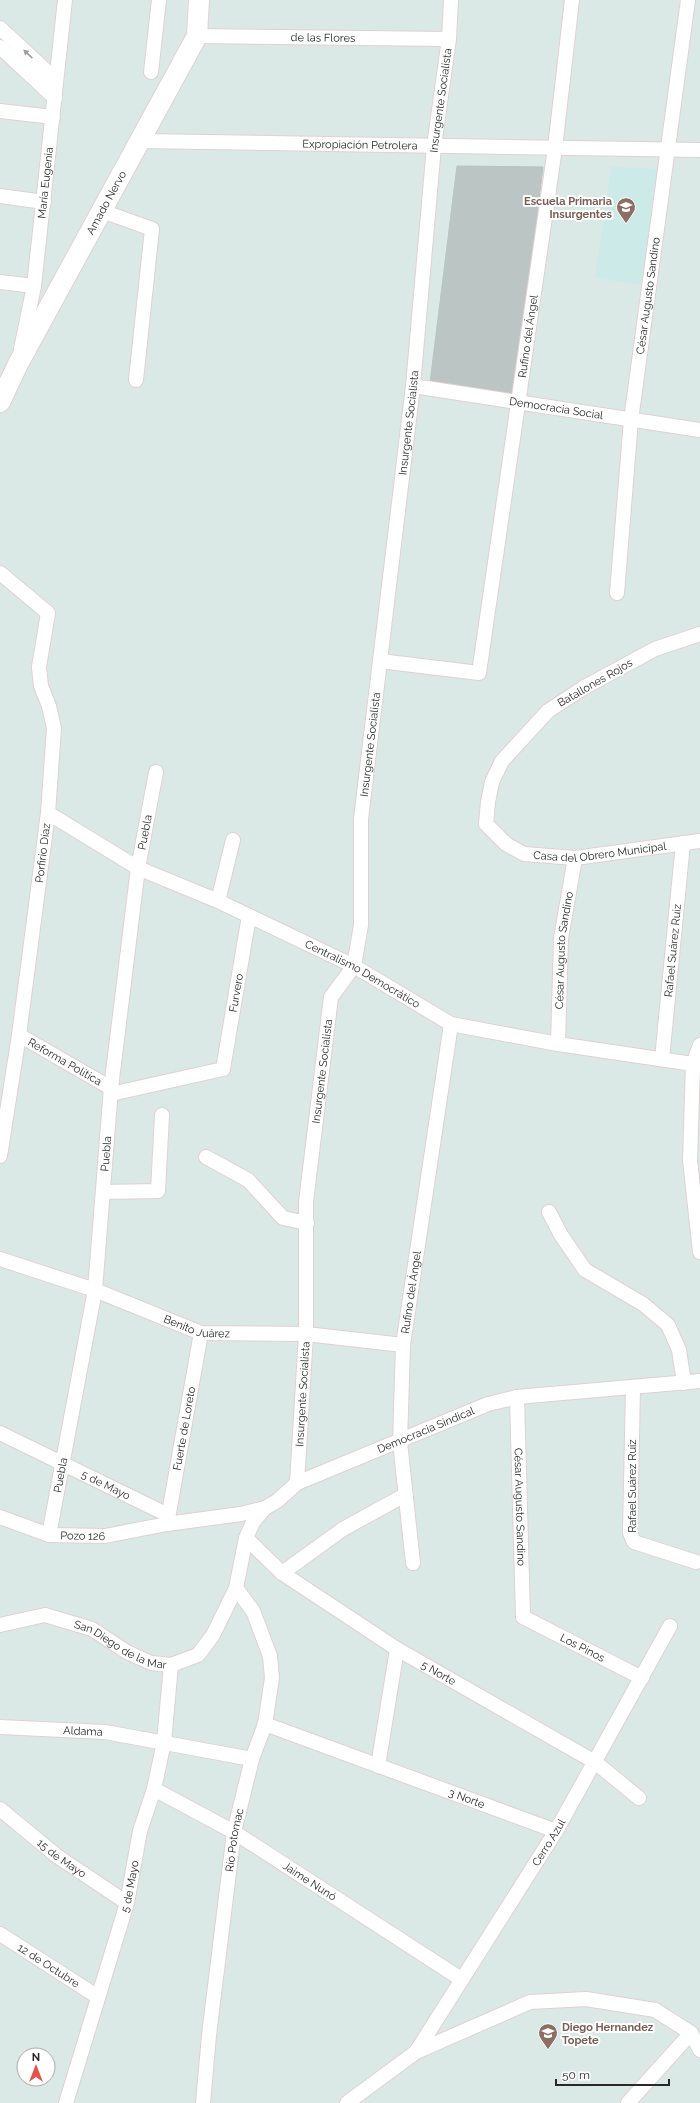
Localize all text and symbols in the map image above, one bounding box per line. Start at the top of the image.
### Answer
street label: de las Flores [291,31,355,44]
street label: Insurgente Socialista [427,47,454,153]
one-way arrow [23,49,33,59]
street label: Expropiación Petrolera [302,137,418,152]
street label: María Eugenia [35,146,56,219]
street label: Amado Nervo [83,168,129,237]
place label: Escuela Primaria Insurgentes [524,195,613,221]
school or university icon: Escuela Primaria Insurgentes [615,196,637,224]
street label: César Augusto Sandino [633,236,662,355]
street label: Rufino del Ángel [515,294,540,379]
street label: Insurgente Socialista [396,370,421,476]
street label: Democracia Social [508,394,604,422]
street label: Batallones Rojos [555,656,635,710]
street label: Insurgente Socialista [357,691,383,798]
street label: Puebla [135,813,154,851]
street label: Porfirio Díaz [33,822,53,884]
street label: Casa del Obrero Municipal [533,839,667,865]
street label: César Augusto Sandino [552,890,576,1009]
street label: Rafael Suárez Ruiz [662,903,684,998]
street label: Centralismo Democrático [303,937,423,1011]
street label: Furvero [226,972,246,1013]
street label: Insurgente Socialista [309,1018,335,1124]
street label: Reforma Política [26,1035,104,1088]
street label: Puebla [98,1135,114,1172]
street label: Rufino del Ángel [398,1250,423,1335]
street label: Benito Juárez [162,1312,231,1340]
street label: Insurgente Socialista [293,1341,312,1447]
street label: Fuerte de Loreto [170,1385,198,1472]
street label: Democracia Sindical [375,1404,476,1456]
street label: Rafael Suárez Ruiz [626,1439,639,1533]
street label: César Augusto Sandino [512,1448,528,1567]
street label: Puebla [51,1456,70,1494]
street label: 5 de Mayo [80,1467,133,1502]
street label: Pozo 126 [60,1529,106,1543]
street label: San Diego de la Mar [73,1618,167,1671]
street label: Los Pinos [558,1631,607,1664]
street label: 5 Norte [419,1658,459,1688]
street label: Aldama [63,1724,103,1738]
street label: 3 Norte [447,1786,487,1811]
street label: Río Potomac [223,1807,246,1873]
street label: Cerro Azul [529,1817,568,1868]
street label: 15 de Mayo [35,1836,89,1880]
street label: 5 de Mayo [118,1859,141,1914]
street label: Jaime Nunó [281,1859,339,1903]
street label: 12 de Octubre [15,1941,83,1990]
place label: Diego Hernandez Topete [562,2021,654,2047]
school or university icon: Diego Hernandez Topete [537,2022,559,2050]
north arrow [16,2047,56,2087]
text: N [32,2051,40,2064]
scale bar [556,2061,669,2087]
text: 50 m [562,2068,590,2082]

